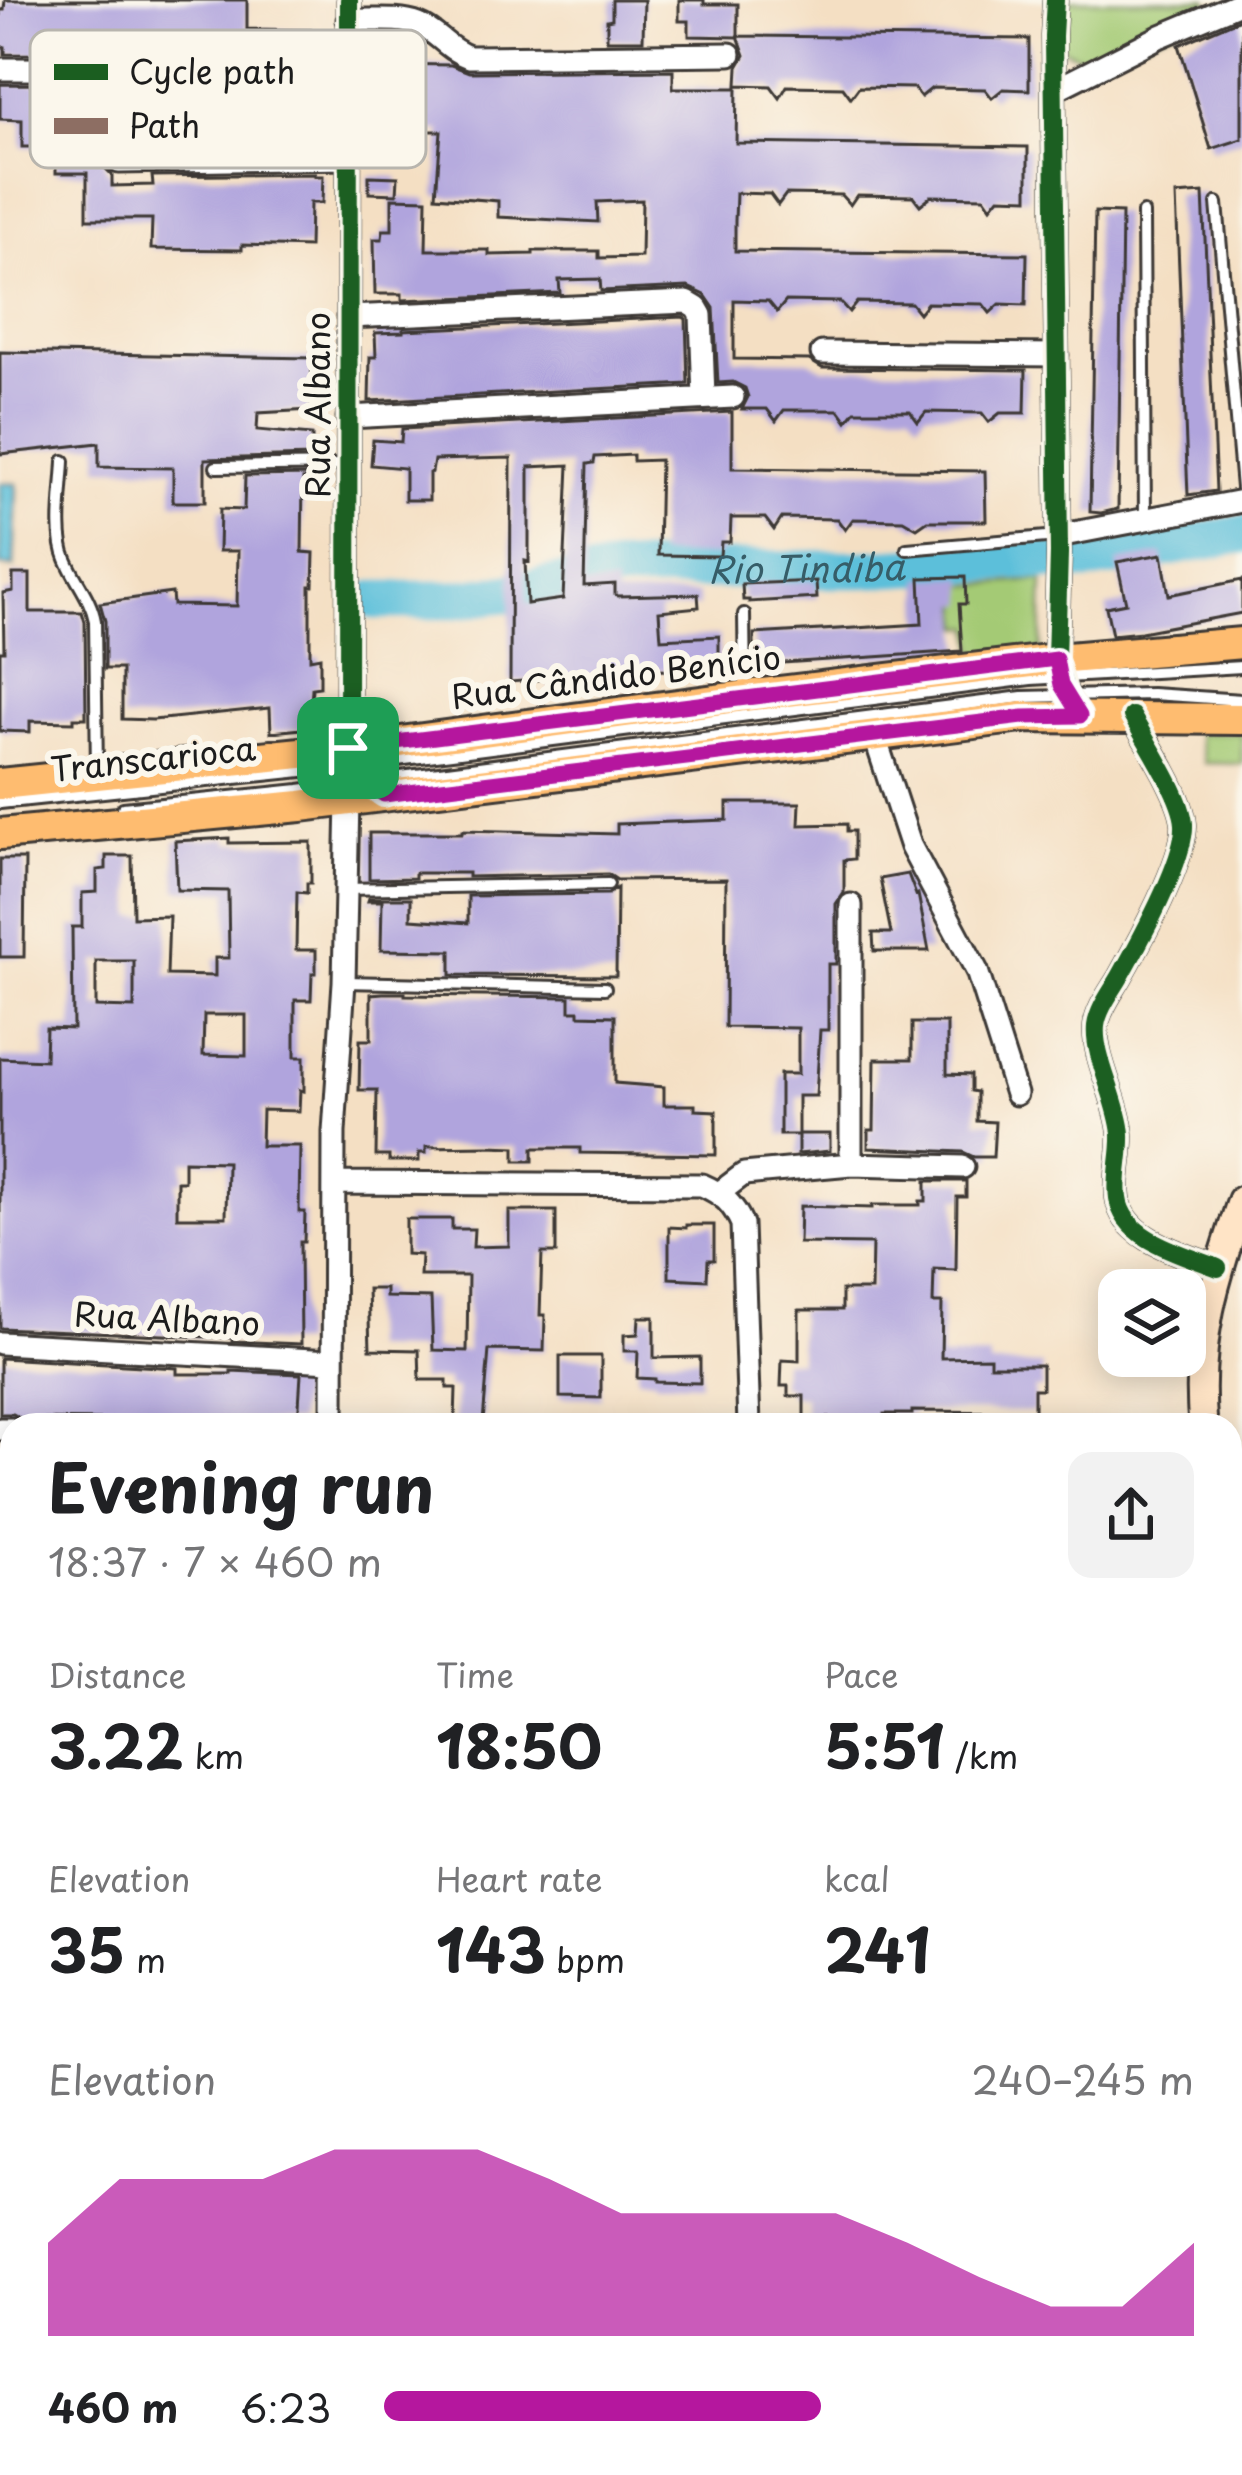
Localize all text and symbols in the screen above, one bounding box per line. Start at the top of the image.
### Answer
legend [30,30,426,168]
text: Cycle path [129,45,295,95]
text: Path [129,99,200,149]
street label: Rua Albano [291,312,341,498]
water label: Rio Tindiba [708,538,907,595]
street label: Rua Cândido Benício [448,630,783,720]
pin [297,697,399,799]
icon: arrive [315,715,381,781]
street label: Transcarioca [48,721,258,793]
map controls [1098,1269,1206,1377]
button: layers [1098,1269,1206,1377]
street label: Rua Albano [73,1287,261,1347]
text: Evening run [48,1436,434,1535]
button: share [1068,1452,1194,1578]
text: 18:37 · 7 × 460 m [48,1531,382,1590]
text: Distance [48,1649,186,1699]
text: Time [436,1649,514,1699]
text: Pace [824,1649,898,1699]
text: 3.22 [48,1699,184,1789]
text: 18:50 [436,1699,602,1789]
text: 5:51 [824,1699,944,1789]
text: km [184,1730,244,1780]
text: /km [944,1730,1018,1780]
text: Elevation [48,1853,190,1903]
text: Heart rate [436,1853,603,1903]
text: kcal [824,1853,890,1903]
text: 35 [48,1903,125,1993]
text: 143 [436,1903,546,1993]
text: 241 [824,1903,931,1993]
text: m [125,1934,166,1984]
text: bpm [546,1934,625,1984]
text: Elevation [48,2049,216,2108]
text: 240–245 m [971,2049,1194,2108]
text: 460 m [48,2377,178,2436]
text: 6:23 [240,2377,331,2436]

